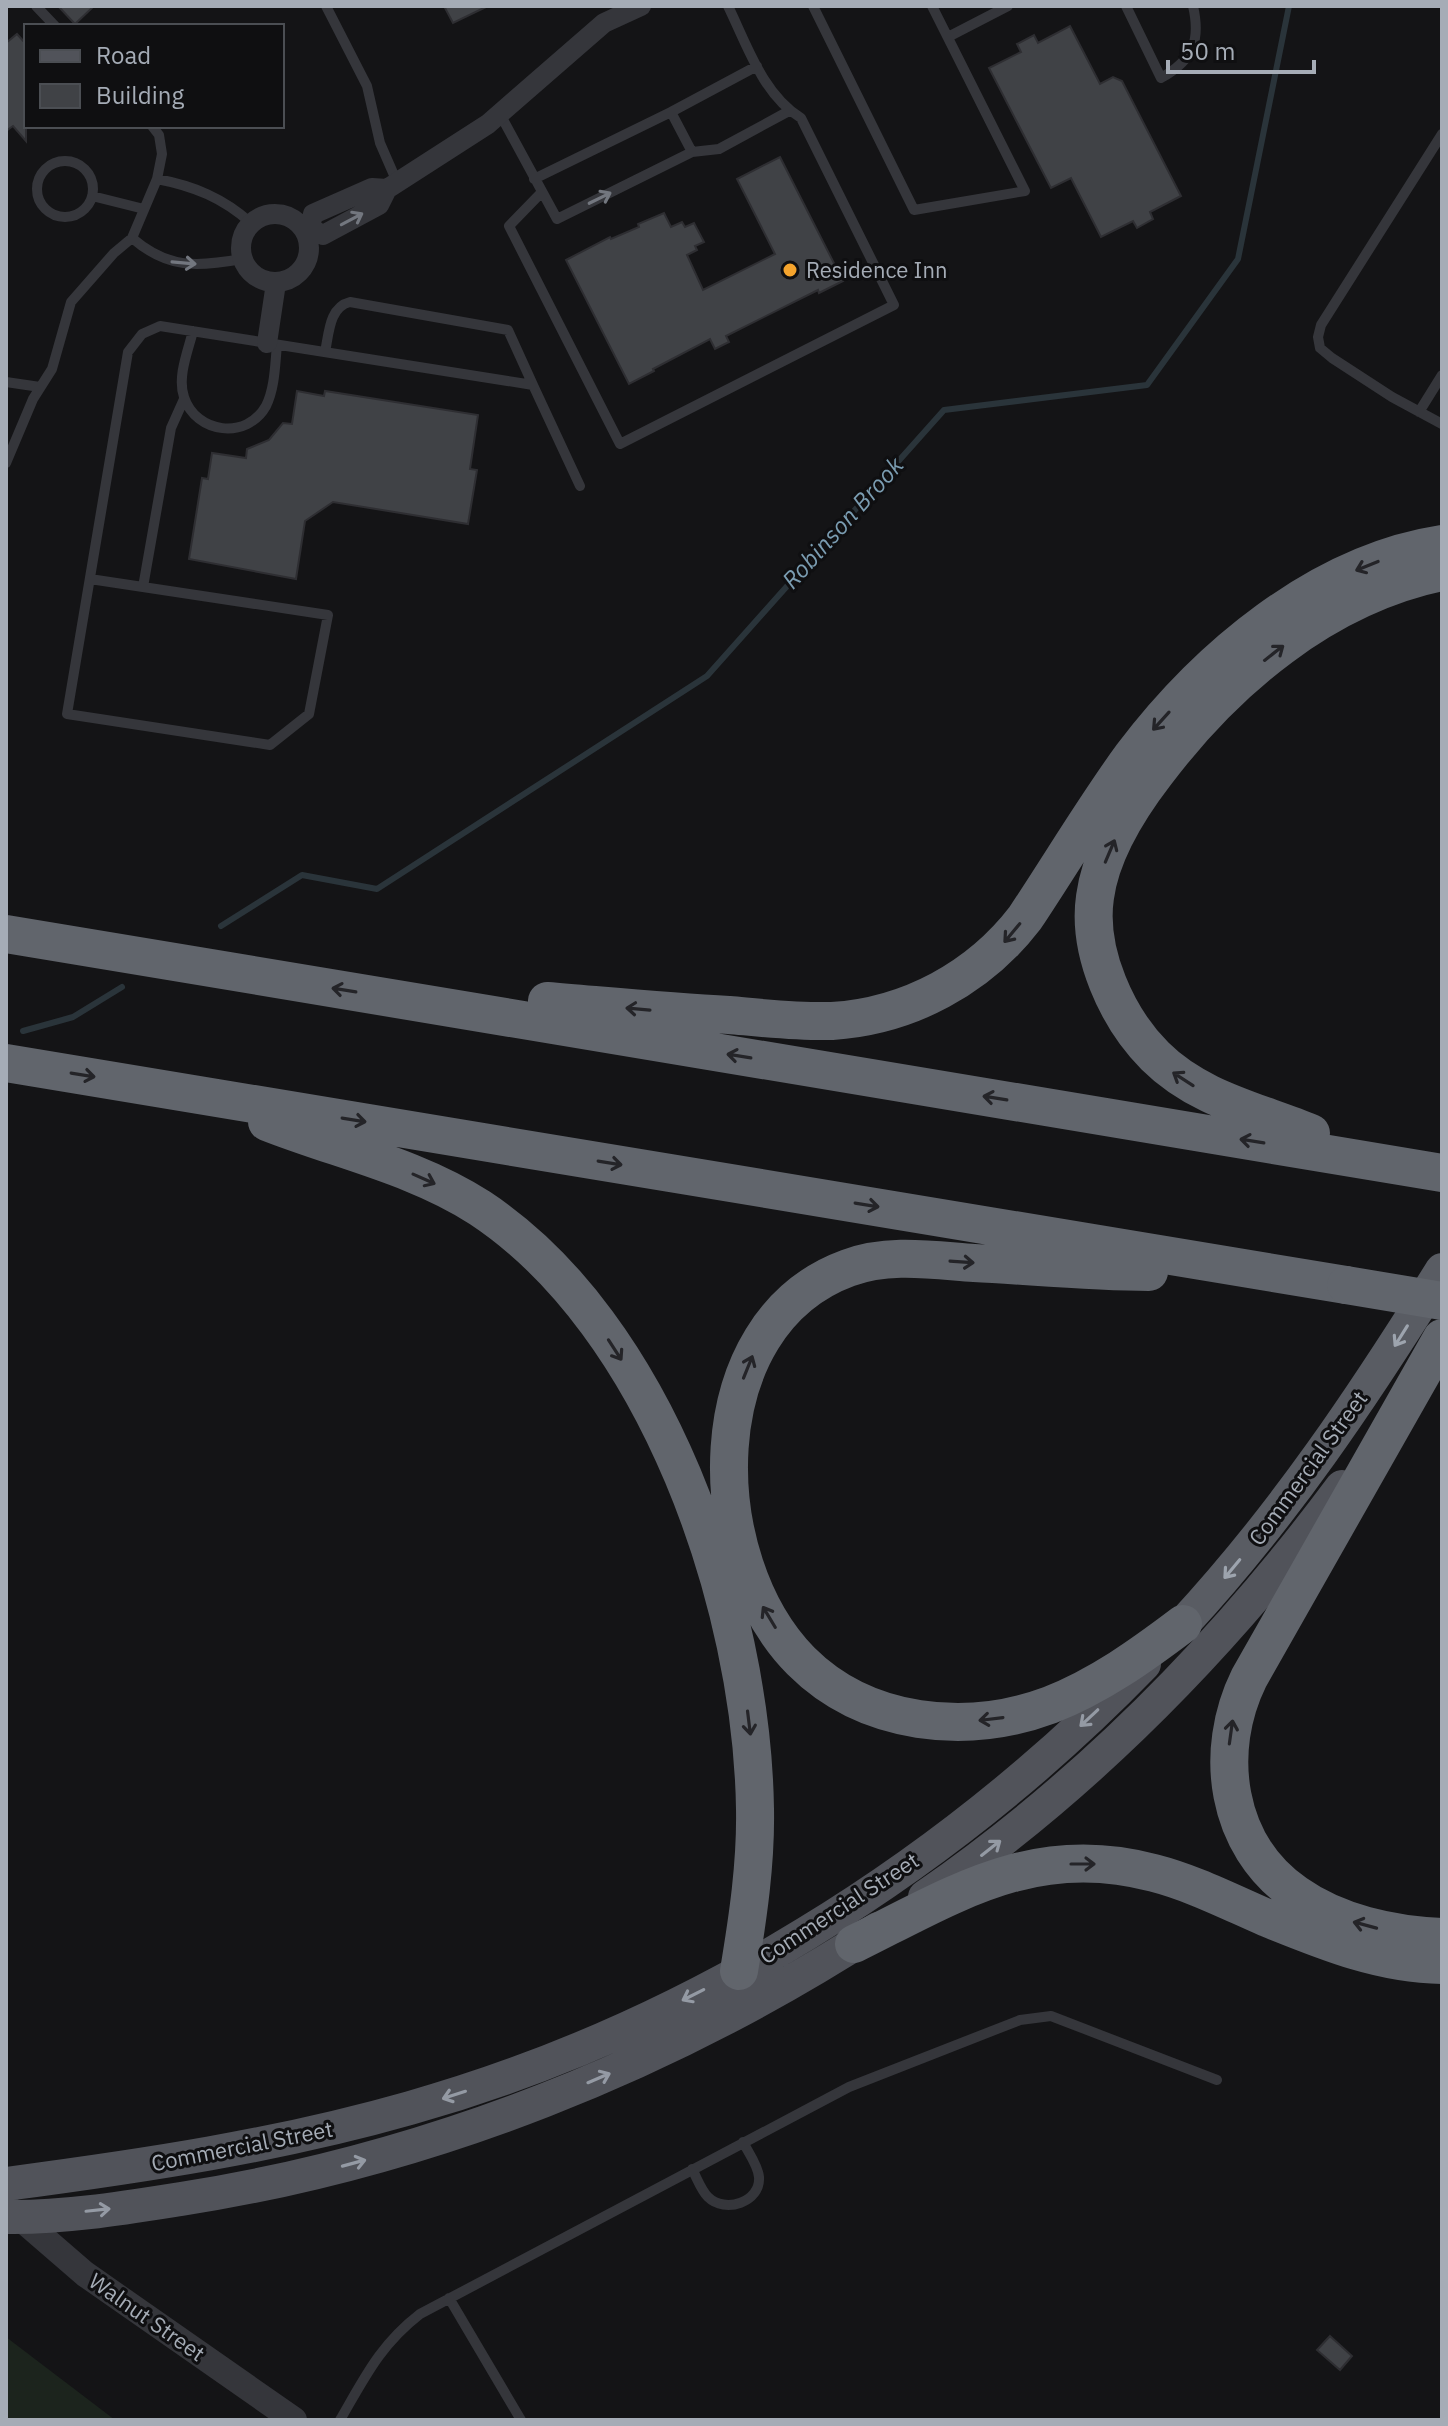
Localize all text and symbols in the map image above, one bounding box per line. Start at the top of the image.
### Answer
legend [24,24,284,128]
scale bar [1168,24,1314,74]
text: 50 m [1180,35,1235,67]
text: Road [96,39,151,71]
text: Building [96,79,184,111]
one-way arrow [587,189,611,205]
one-way arrow [340,210,364,226]
place label: Residence Inn [806,255,947,284]
one-way arrow [170,256,196,271]
marker: Residence Inn [781,261,799,279]
water label: Robinson Brook [774,449,910,595]
one-way arrow [1355,560,1380,574]
one-way arrow [1263,644,1284,662]
one-way arrow [1152,711,1171,731]
one-way arrow [1103,839,1118,864]
one-way arrow [1003,923,1021,943]
one-way arrow [332,982,357,997]
one-way arrow [625,1001,652,1016]
one-way arrow [727,1048,752,1063]
one-way arrow [70,1069,95,1084]
one-way arrow [1173,1071,1195,1087]
one-way arrow [983,1090,1009,1105]
one-way arrow [340,1113,366,1128]
one-way arrow [1240,1133,1265,1148]
one-way arrow [597,1156,622,1171]
one-way arrow [412,1172,436,1187]
one-way arrow [853,1198,879,1213]
one-way arrow [948,1255,975,1270]
one-way arrow [1392,1324,1408,1347]
one-way arrow [607,1338,623,1361]
one-way arrow [742,1355,757,1380]
street label: Commercial Street [1242,1385,1373,1551]
one-way arrow [1223,1559,1241,1579]
one-way arrow [761,1606,777,1629]
one-way arrow [741,1709,756,1736]
one-way arrow [1079,1709,1099,1728]
one-way arrow [978,1712,1004,1727]
one-way arrow [1224,1720,1239,1745]
one-way arrow [980,1840,1002,1857]
street label: Commercial Street [754,1845,924,1970]
one-way arrow [1069,1856,1096,1872]
one-way arrow [1353,1917,1379,1932]
one-way arrow [682,1987,706,2003]
one-way arrow [586,2070,611,2085]
one-way arrow [441,2088,466,2103]
street label: Commercial Street [149,2114,335,2177]
one-way arrow [340,2154,366,2169]
one-way arrow [84,2202,111,2217]
street label: Walnut Street [84,2266,211,2367]

